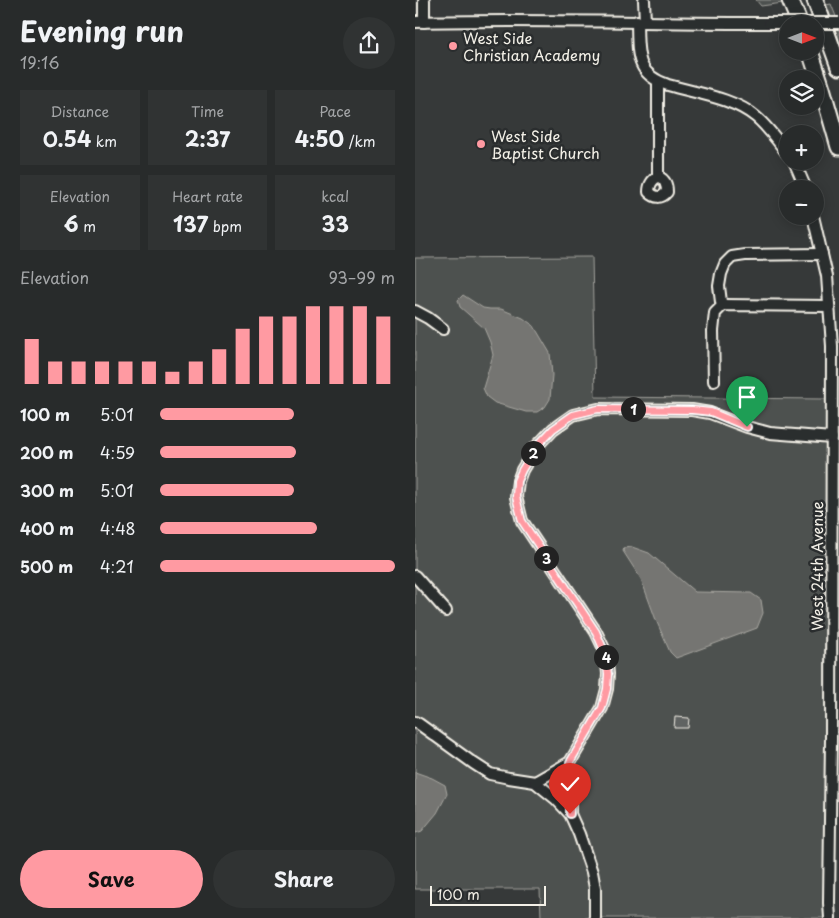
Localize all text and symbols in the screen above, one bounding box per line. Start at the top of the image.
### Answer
text: Evening run [20,9,184,52]
north arrow [779,15,824,60]
map controls [779,15,824,225]
button: share [343,17,395,69]
place label: West Side Christian Academy [463,26,600,66]
marker: West Side Christian Academy [447,40,459,52]
text: 19:16 [20,50,60,74]
button: layers [779,70,824,115]
text: Distance [50,101,109,122]
text: Time [191,101,224,122]
text: Pace [319,101,351,122]
text: 0.54 [43,122,91,154]
text: 2:37 [185,122,230,154]
text: 4:50 [295,122,344,154]
place label: West Side Baptist Church [491,124,600,164]
button: + [779,125,824,170]
text: km [91,131,117,152]
text: /km [344,131,376,152]
marker: West Side Baptist Church [475,138,487,150]
button: − [779,180,824,225]
text: Elevation [50,186,110,207]
text: Heart rate [172,186,243,207]
text: kcal [321,186,349,207]
text: 6 [64,207,79,239]
text: 137 [173,207,208,239]
text: 33 [321,207,349,239]
text: m [79,216,96,237]
text: bpm [208,216,242,237]
text: Elevation [20,265,89,289]
text: 93–99 m [328,265,395,289]
pin [726,376,768,427]
icon: arrive [733,383,761,411]
pin: 1 [621,396,645,422]
text: 1 [630,399,637,420]
text: 100 m [20,402,70,426]
text: 5:01 [100,402,134,426]
text: 200 m [20,440,74,464]
text: 4:59 [100,440,135,464]
pin: 2 [521,440,545,466]
text: 2 [529,443,538,464]
text: 300 m [20,478,74,502]
text: 5:01 [100,478,134,502]
street label: West 24th Avenue [805,501,828,631]
text: 400 m [20,516,74,540]
text: 4:48 [100,516,136,540]
pin: 3 [533,546,559,570]
text: 3 [542,548,551,569]
text: 500 m [20,554,73,578]
text: 4:21 [100,554,134,578]
pin: 4 [593,644,619,670]
text: 4 [602,647,611,668]
pin [549,763,591,814]
icon: check [556,770,584,798]
button: Save [20,850,203,908]
button: Share [213,850,395,908]
scale bar [430,883,546,906]
text: 100 m [437,884,480,905]

